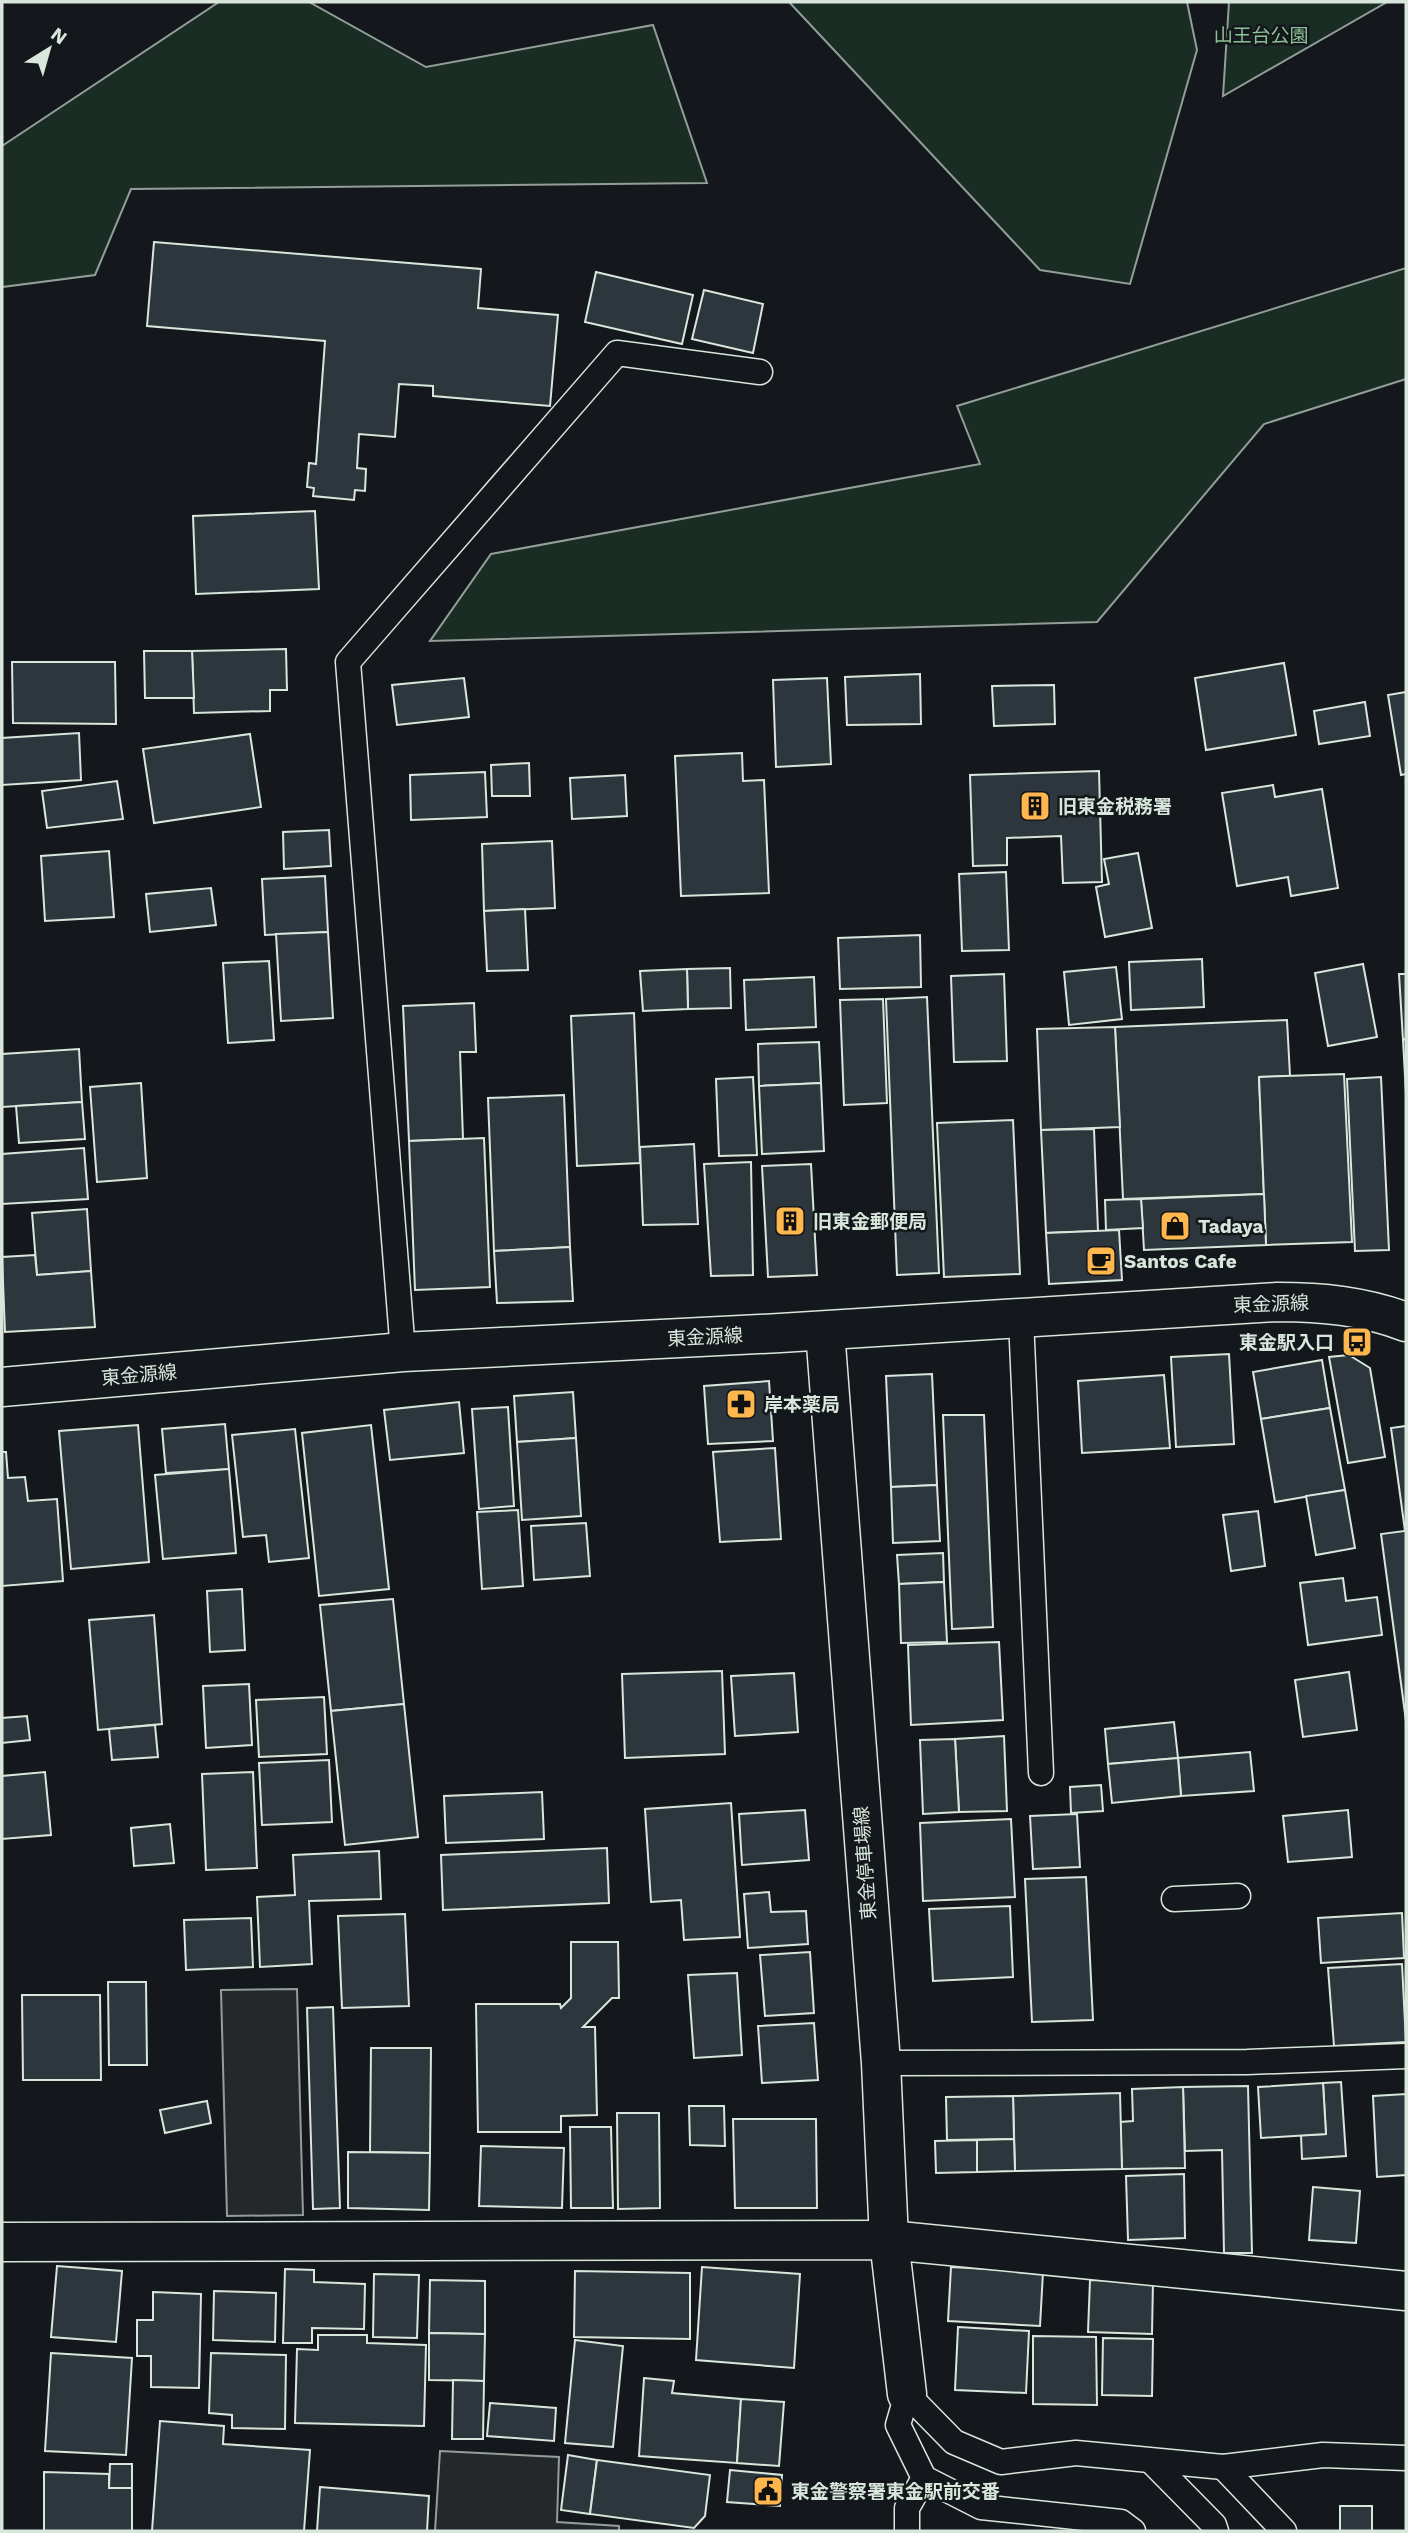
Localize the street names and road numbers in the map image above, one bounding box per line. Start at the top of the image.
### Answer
street label: 東金源線 [1233,1291,1309,1317]
street label: 東金源線 [666,1324,744,1350]
street label: 東金源線 [100,1360,178,1390]
street label: 東金停車場線 [850,1805,880,1921]

